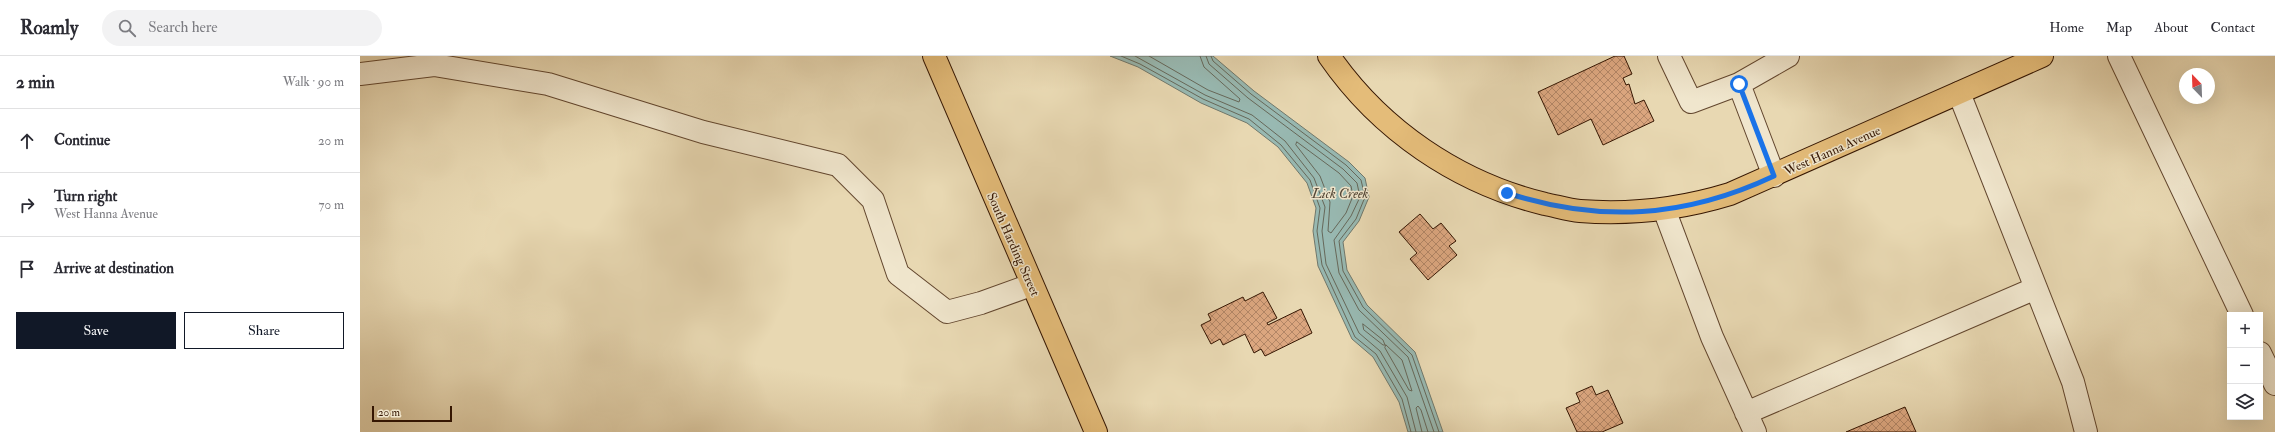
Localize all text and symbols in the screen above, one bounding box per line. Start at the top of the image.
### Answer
search box [102,10,382,46]
text: Roamly [20,16,78,40]
icon: search [116,17,138,39]
text: Search here [148,18,218,37]
text: Home [2049,19,2084,36]
text: Map [2106,19,2132,36]
text: About [2154,19,2188,36]
text: Contact [2210,19,2255,36]
north arrow [2179,68,2215,104]
text: 2 min [16,72,55,93]
text: Walk · 90 m [283,74,344,90]
route start [1730,75,1748,93]
street label: West Hanna Avenue [1781,122,1884,180]
icon: ahead [16,130,38,152]
text: Continue [54,131,110,150]
text: 20 m [318,133,344,149]
route end [1498,184,1516,202]
water label: Lick Creek [1311,185,1369,202]
text: Turn right [54,187,117,206]
street label: South Harding Street [983,190,1043,299]
icon: right [16,194,38,216]
text: 70 m [319,197,344,213]
text: West Hanna Avenue [54,206,158,222]
icon: arrive [16,258,38,280]
text: Arrive at destination [54,259,174,278]
button: Save [16,312,176,349]
button: Share [184,312,344,349]
map controls [2227,312,2263,420]
button: + [2227,312,2263,348]
button: − [2227,348,2263,384]
button: layers [2227,384,2263,420]
scale bar [372,404,452,423]
text: 20 m [378,406,400,419]

